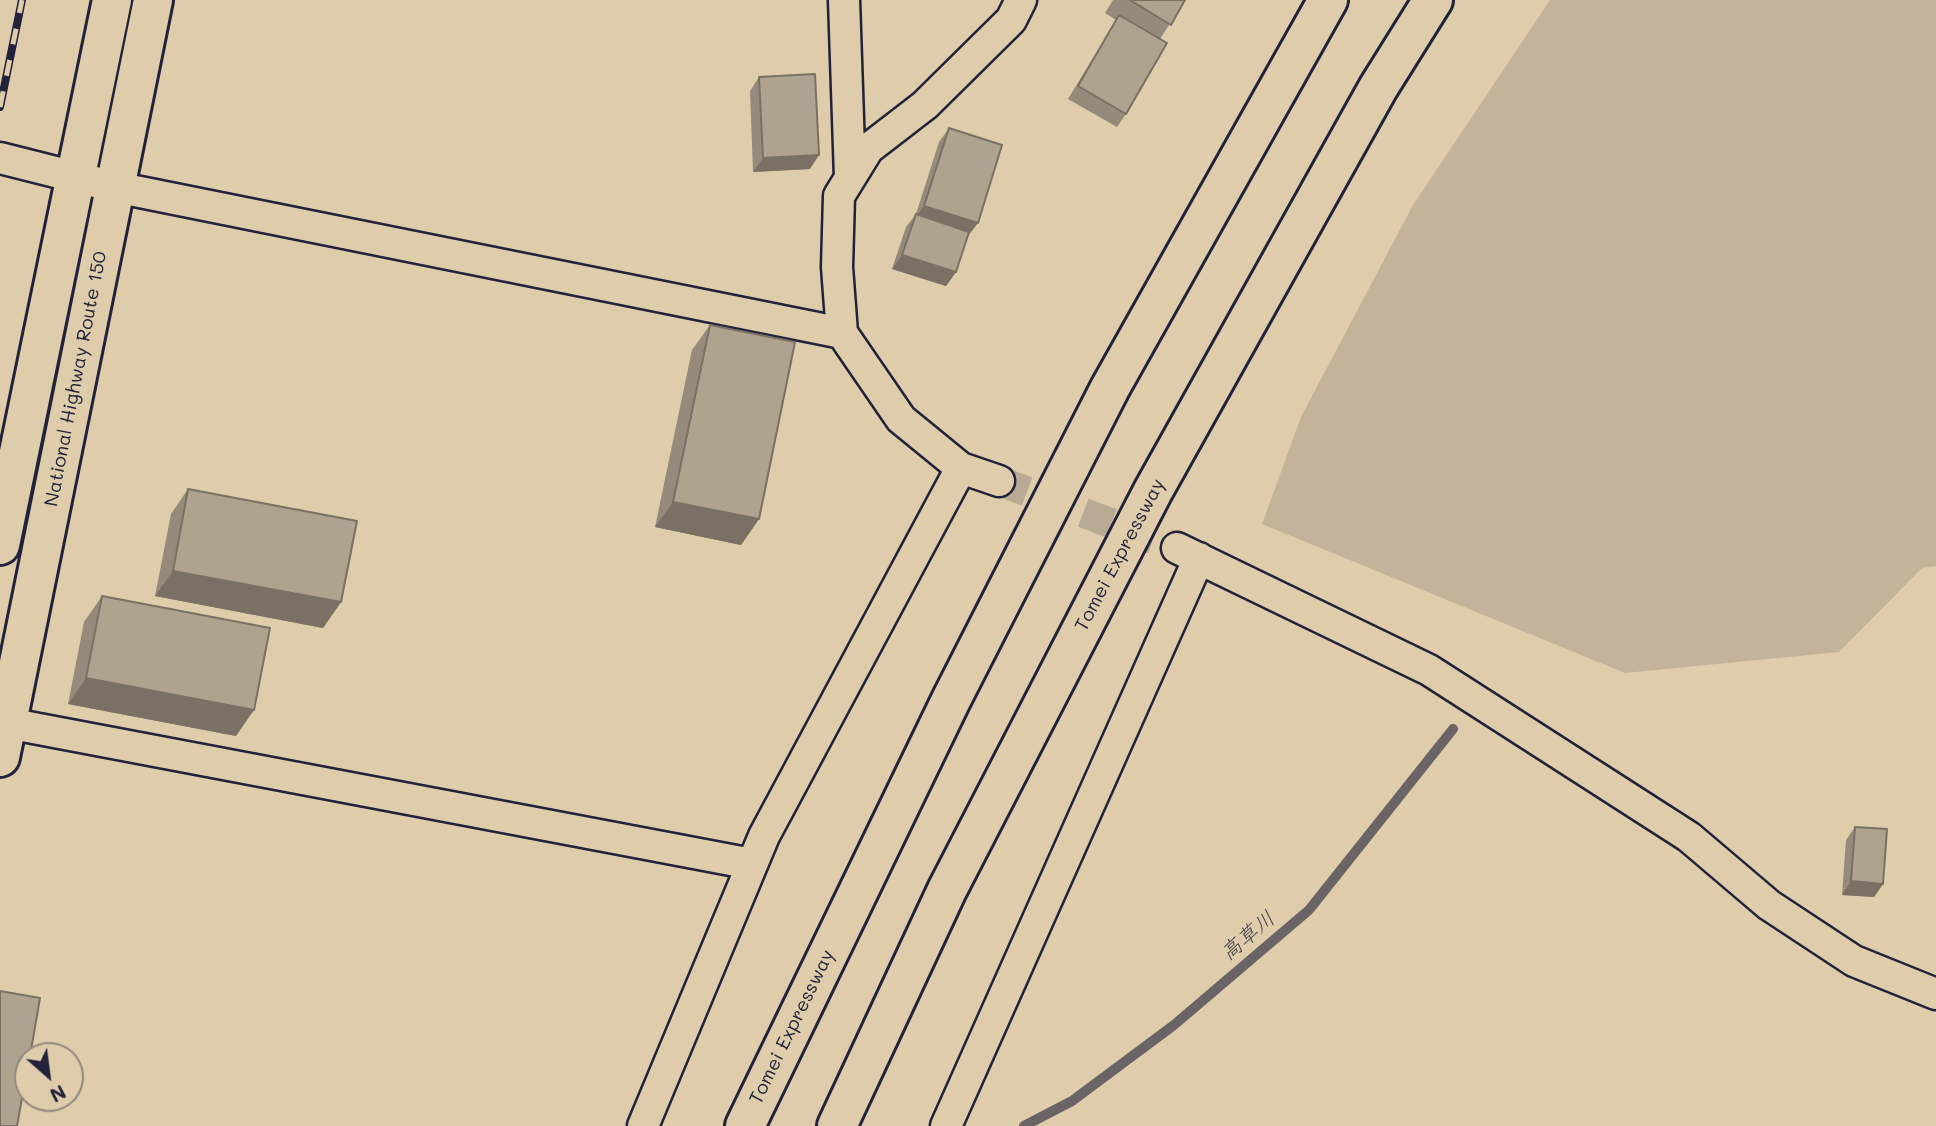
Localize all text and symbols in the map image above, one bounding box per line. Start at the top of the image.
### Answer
street label: National Highway Route 150 [40,249,112,509]
street label: Tomei Expressway [1070,475,1170,635]
water label: 高草川 [1216,906,1280,966]
street label: Tomei Expressway [745,946,839,1108]
north arrow [14,1042,84,1112]
text: N [46,1080,70,1109]

